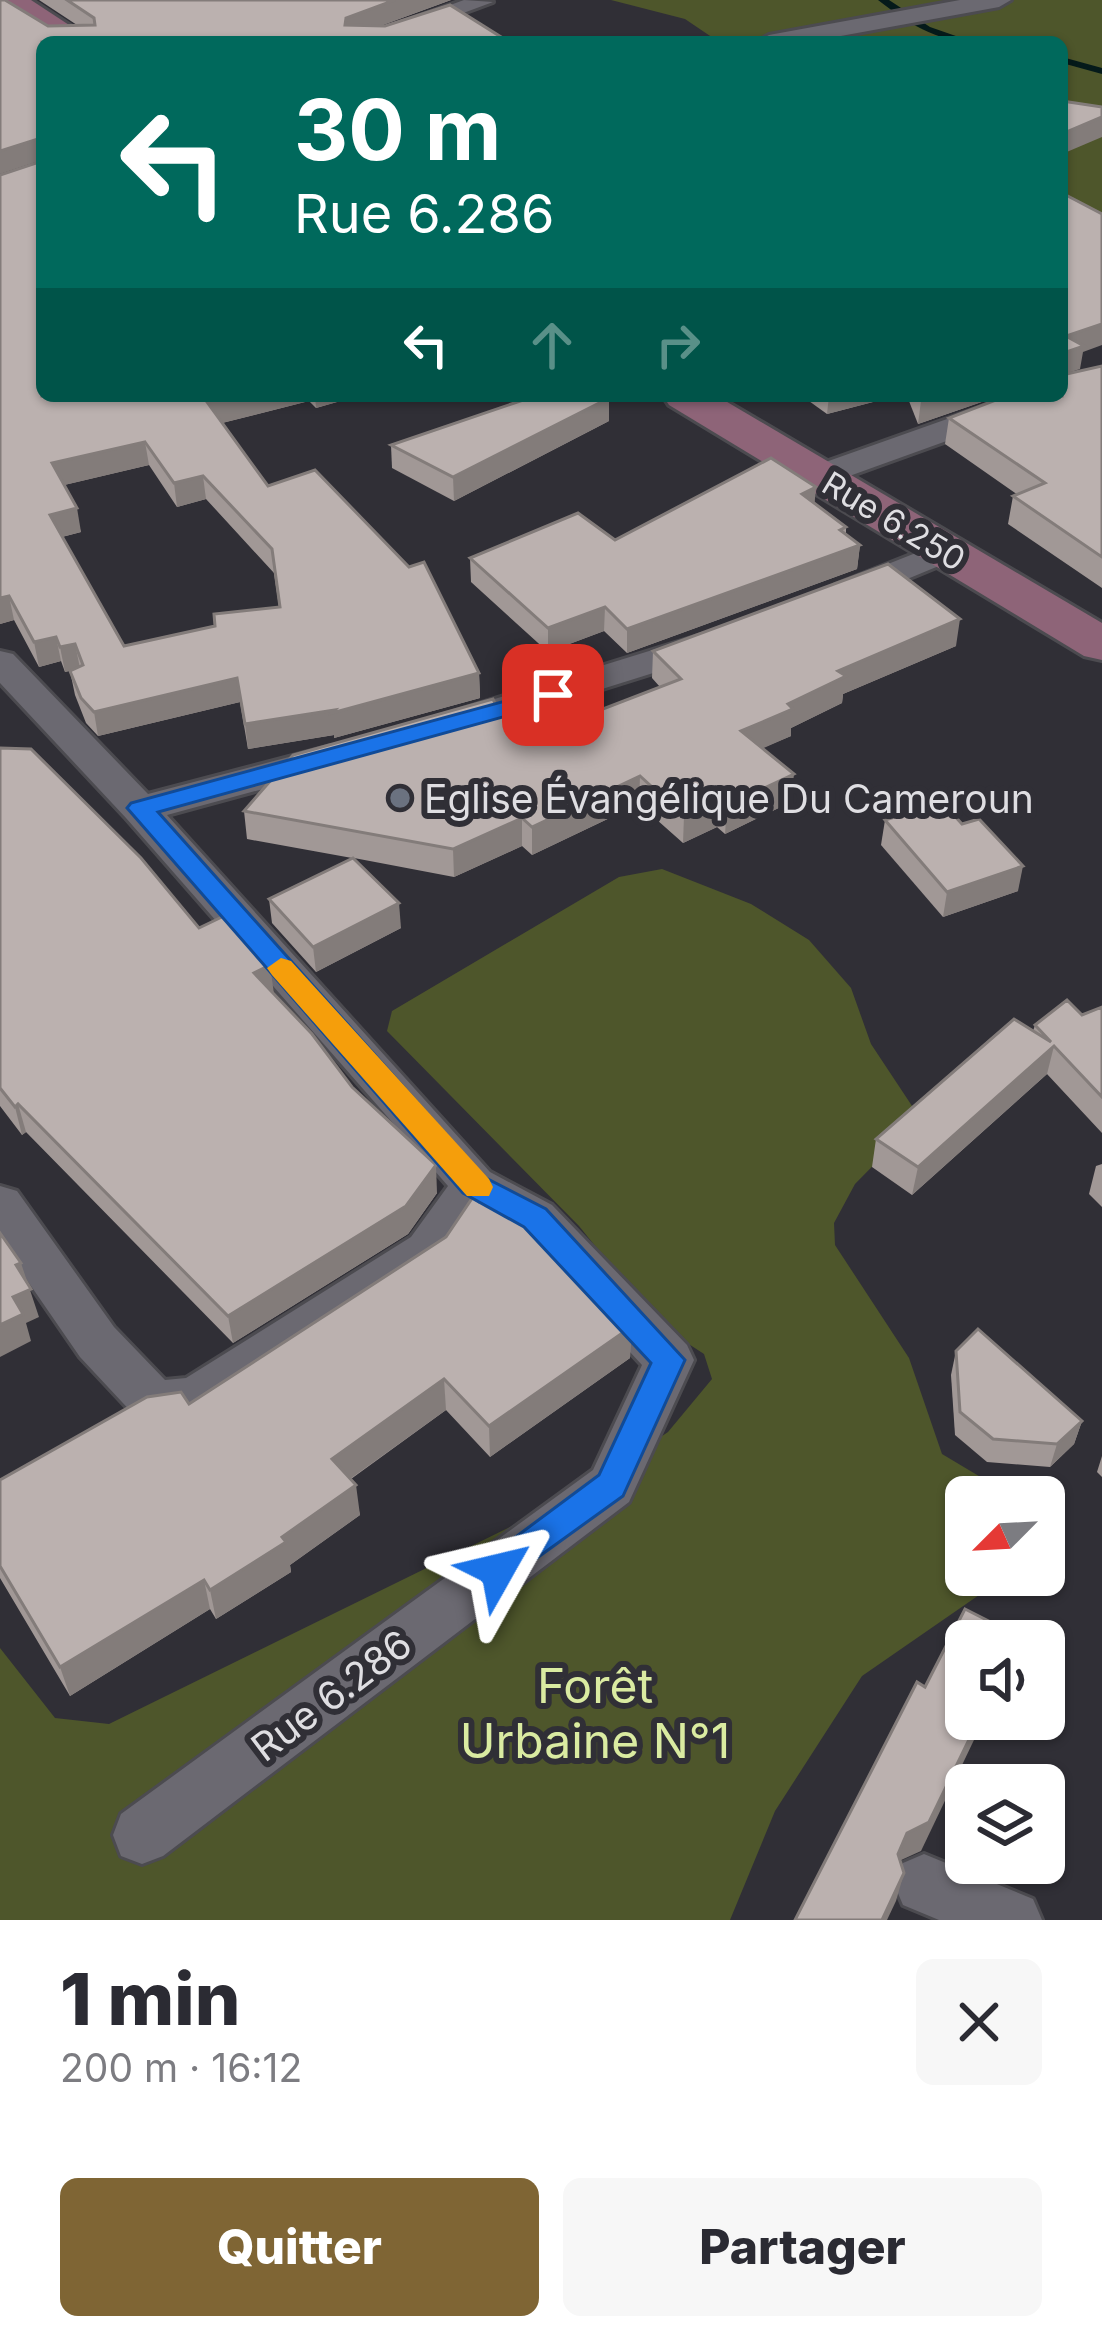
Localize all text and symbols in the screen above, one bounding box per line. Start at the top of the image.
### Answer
text: 30 m [294,79,501,180]
icon: left [96,84,252,240]
text: Rue 6.286 [294,181,554,246]
icon: left [393,312,459,378]
icon: ahead [519,312,585,378]
icon: right [645,312,711,378]
street label: Rue 6.250 [815,463,973,579]
pin [502,644,604,746]
icon: arrive [520,662,586,728]
place label: Eglise Évangélique Du Cameroun [424,775,1034,822]
marker: Eglise Évangélique Du Cameroun [387,785,413,811]
north arrow [945,1476,1065,1596]
map controls [945,1476,1065,1884]
position arrow [435,1507,561,1633]
street label: Rue 6.286 [242,1620,420,1770]
button: sound [945,1620,1065,1740]
park label: Forêt Urbaine N°1 [460,1656,730,1770]
button: layers [945,1764,1065,1884]
text: 1 min [60,1955,240,2042]
button: close [916,1959,1042,2085]
text: 200 m · 16:12 [60,2044,302,2091]
button: Quitter [60,2178,539,2316]
button: Partager [563,2178,1042,2316]

